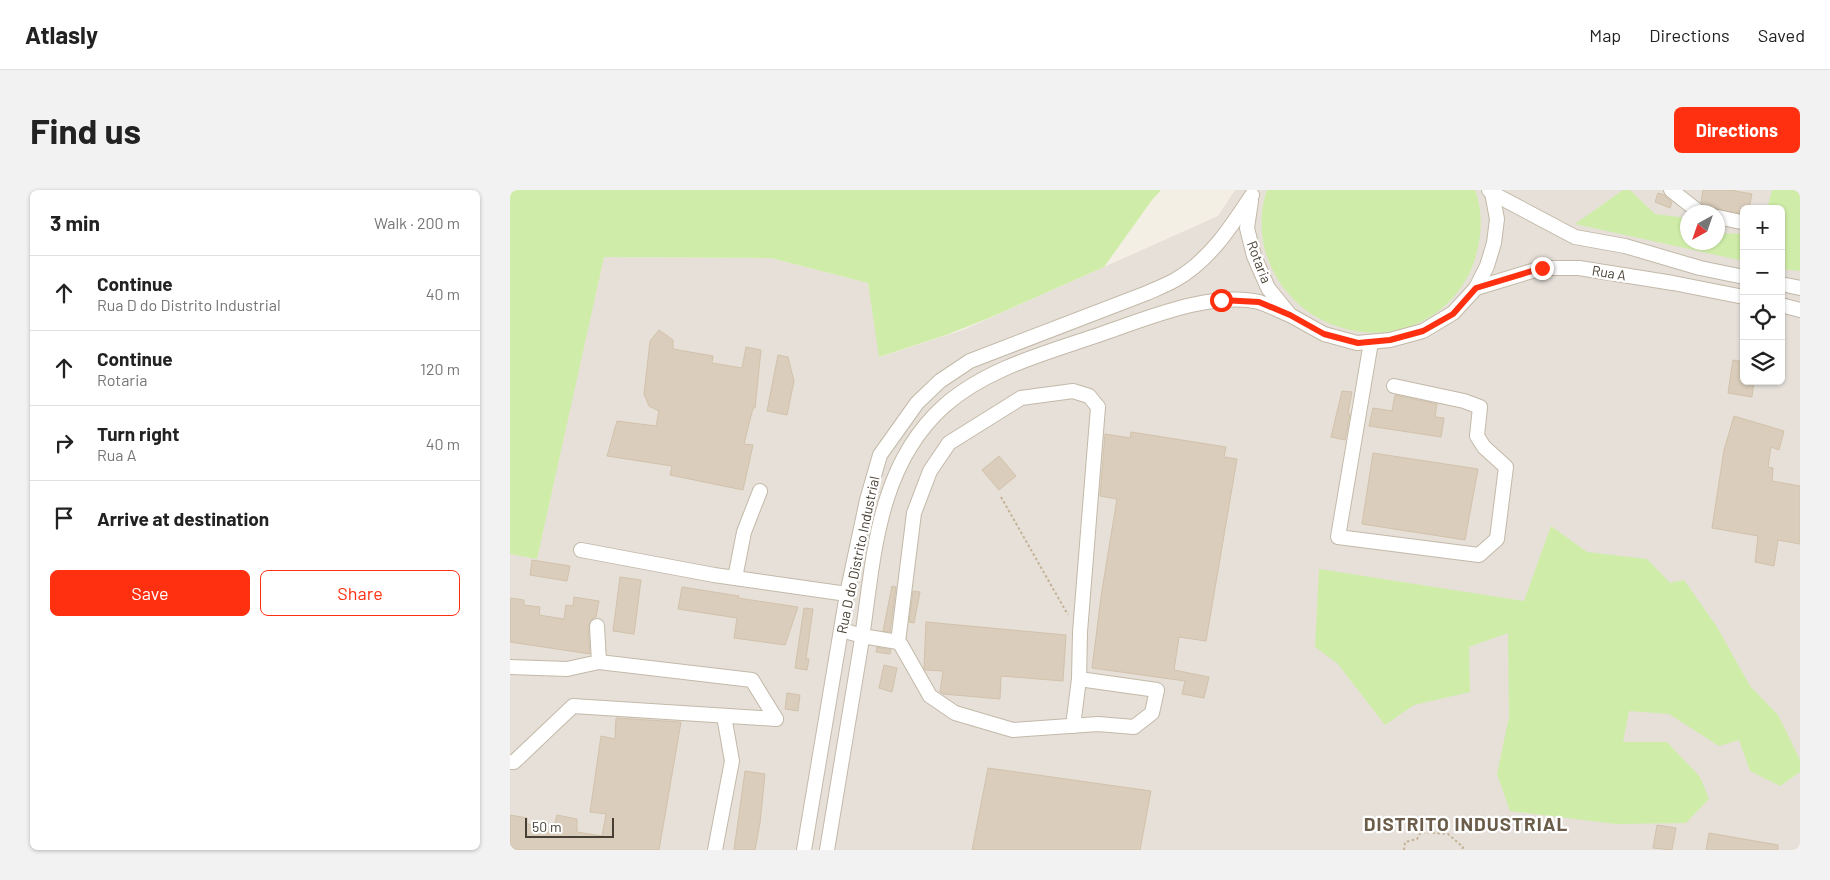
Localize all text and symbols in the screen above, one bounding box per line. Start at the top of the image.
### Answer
text: Atlasly [25,20,98,49]
text: Map [1589,24,1621,46]
text: Directions [1649,24,1730,46]
text: Saved [1758,24,1805,46]
button: Directions [1674,107,1800,153]
text: Find us [30,109,141,151]
north arrow [1680,205,1725,250]
map controls [1740,205,1785,385]
button: + [1740,205,1785,250]
text: 3 min [50,210,100,235]
text: Walk · 200 m [374,213,460,232]
street label: Rotaria [1244,238,1275,285]
button: − [1740,250,1785,295]
route end [1531,257,1554,280]
street label: Rua A [1591,261,1628,284]
text: Continue [97,272,173,295]
icon: ahead [50,279,78,307]
text: 40 m [426,284,460,303]
route start [1210,289,1233,312]
text: Rua D do Distrito Industrial [97,295,281,314]
button: locate [1740,295,1785,340]
button: layers [1740,340,1785,385]
text: Continue [97,347,173,370]
icon: ahead [50,354,78,382]
text: 120 m [420,359,460,378]
text: Rotaria [97,370,147,389]
text: Turn right [97,422,179,445]
icon: right [50,429,78,457]
text: 40 m [426,434,460,453]
text: Rua A [97,445,136,464]
street label: Rua D do Distrito Industrial [832,475,883,635]
icon: arrive [50,504,78,532]
text: Arrive at destination [97,507,269,530]
button: Save [50,570,250,616]
button: Share [260,570,460,616]
district label: DISTRITO INDUSTRIAL [1364,812,1568,835]
scale bar [525,815,614,838]
text: 50 m [532,818,561,835]

